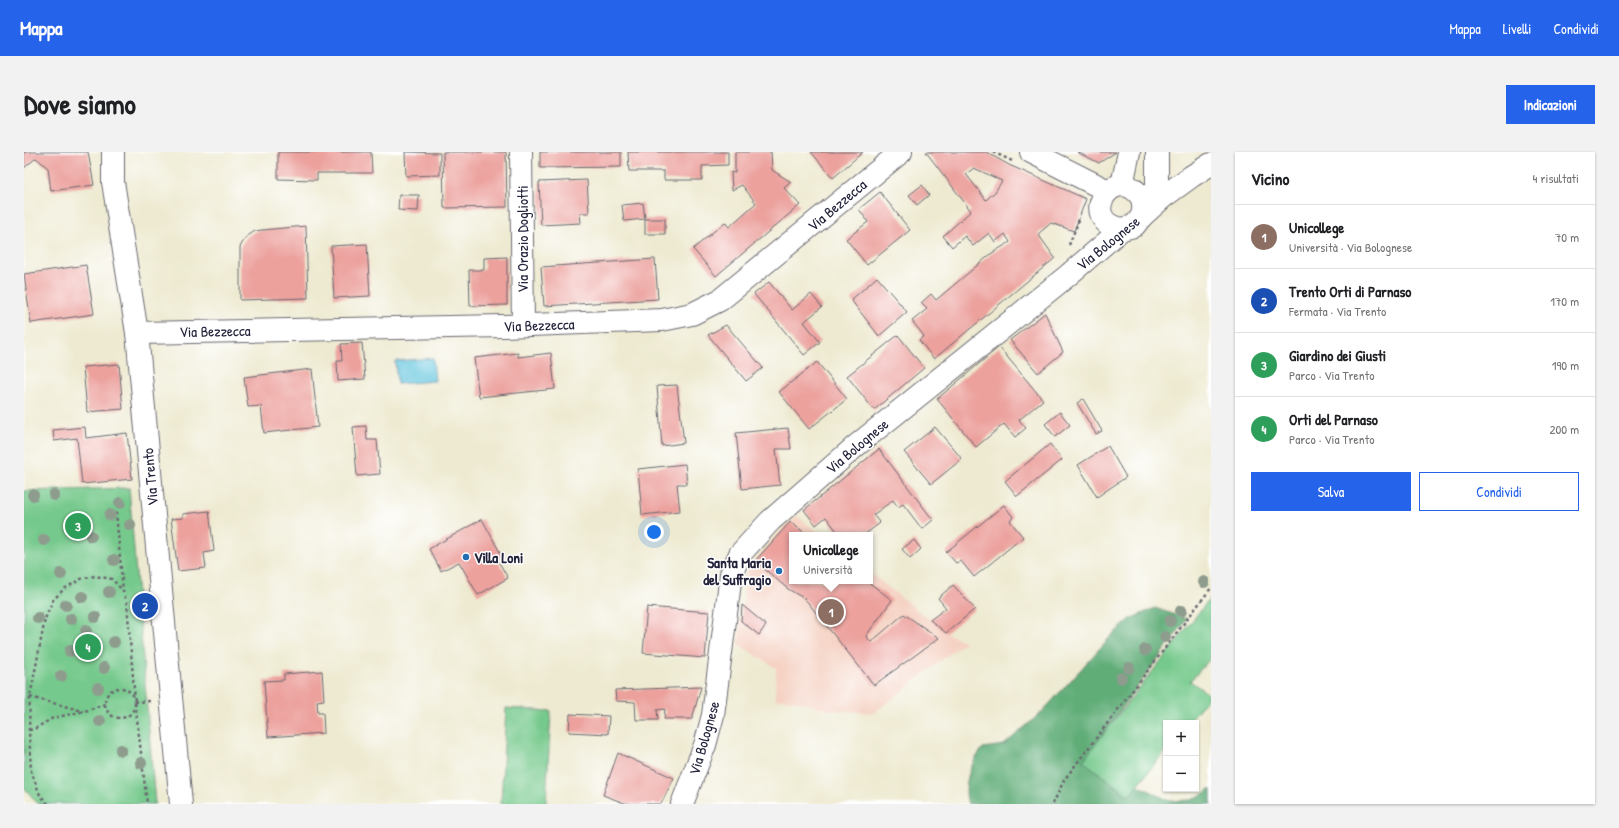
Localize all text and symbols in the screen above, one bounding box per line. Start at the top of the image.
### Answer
text: Mappa [20,15,62,41]
text: Mappa [1449,19,1481,38]
text: Livelli [1503,19,1531,38]
text: Condividi [1553,19,1599,38]
text: Dove siamo [24,85,136,123]
button: Indicazioni [1506,85,1595,124]
text: Vicino [1251,167,1289,190]
text: 4 risultati [1533,169,1579,187]
street label: Via Bezzecca [803,174,871,236]
street label: Via Orazio Dogliotti [512,185,533,293]
street label: Via Bolognese [1072,211,1144,275]
text: Unicollege [1289,217,1344,238]
text: 1 [1262,228,1266,246]
text: 70 m [1555,228,1579,246]
text: Università · Via Bolognese [1289,238,1412,256]
text: Trento Orti di Parnaso [1289,281,1411,302]
text: 2 [1261,292,1267,310]
text: 170 m [1550,292,1579,310]
text: Fermata · Via Trento [1289,302,1386,320]
street label: Via Bezzecca [503,313,575,337]
street label: Via Bezzecca [179,320,251,342]
text: Giardino dei Giusti [1289,345,1386,366]
text: 3 [1261,356,1267,374]
text: 190 m [1552,356,1579,374]
text: Parco · Via Trento [1289,366,1374,384]
text: Orti del Parnaso [1289,409,1378,430]
street label: Via Bolognese [821,414,893,478]
text: 4 [1262,420,1266,438]
text: 200 m [1549,420,1579,438]
text: Parco · Via Trento [1289,430,1374,448]
street label: Via Trento [137,447,163,507]
button: Salva [1251,472,1411,511]
button: Condividi [1419,472,1579,511]
pin: 3 [65,511,91,541]
your location [644,522,664,542]
popup [789,532,873,584]
text: Unicollege [803,539,859,560]
place label: Villa Loni [474,547,523,568]
marker: Villa Loni [461,552,471,562]
place label: Santa Maria del Suffragio [703,552,771,591]
text: Università [803,560,852,578]
marker: Santa Maria del Suffragio [774,566,784,576]
pin: 2 [132,591,158,621]
pin: 1 [818,597,844,627]
pin: 4 [75,632,101,662]
street label: Via Bolognese [683,699,725,777]
map controls [1163,720,1199,792]
button: + [1163,720,1199,756]
button: − [1163,756,1199,792]

